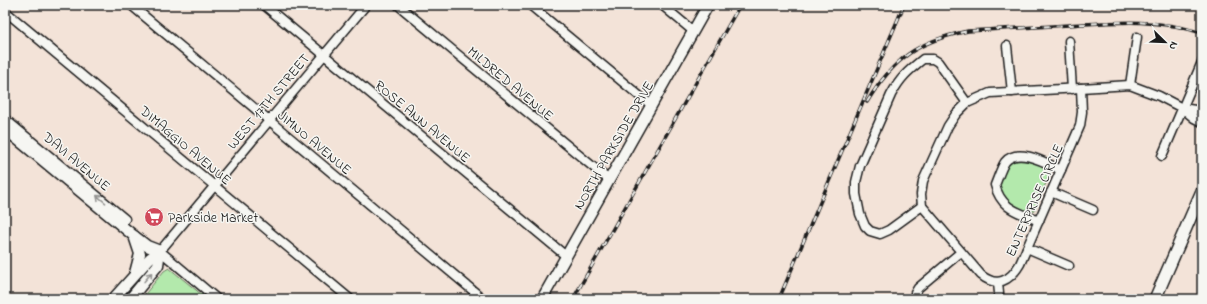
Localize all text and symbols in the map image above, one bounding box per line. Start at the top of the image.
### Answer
north arrow [1145,22,1185,62]
text: N [1164,39,1182,52]
street label: MILDRED AVENUE [462,42,558,127]
street label: WEST 17TH STREET [223,49,316,154]
street label: ROSE ANN AVENUE [369,76,475,169]
street label: NORTH PARKSIDE DRIVE [569,77,660,214]
street label: DIMAGGIO AVENUE [134,101,236,191]
street label: JIMNO AVENUE [272,106,356,181]
street label: DAVI AVENUE [37,127,114,197]
street label: ENTERPRISE CIRCLE [1001,141,1070,260]
one-way arrow [95,194,106,203]
supermarket icon: Parkside Market [143,206,165,228]
place label: Parkside Market [168,208,258,229]
one-way arrow [144,271,153,282]

